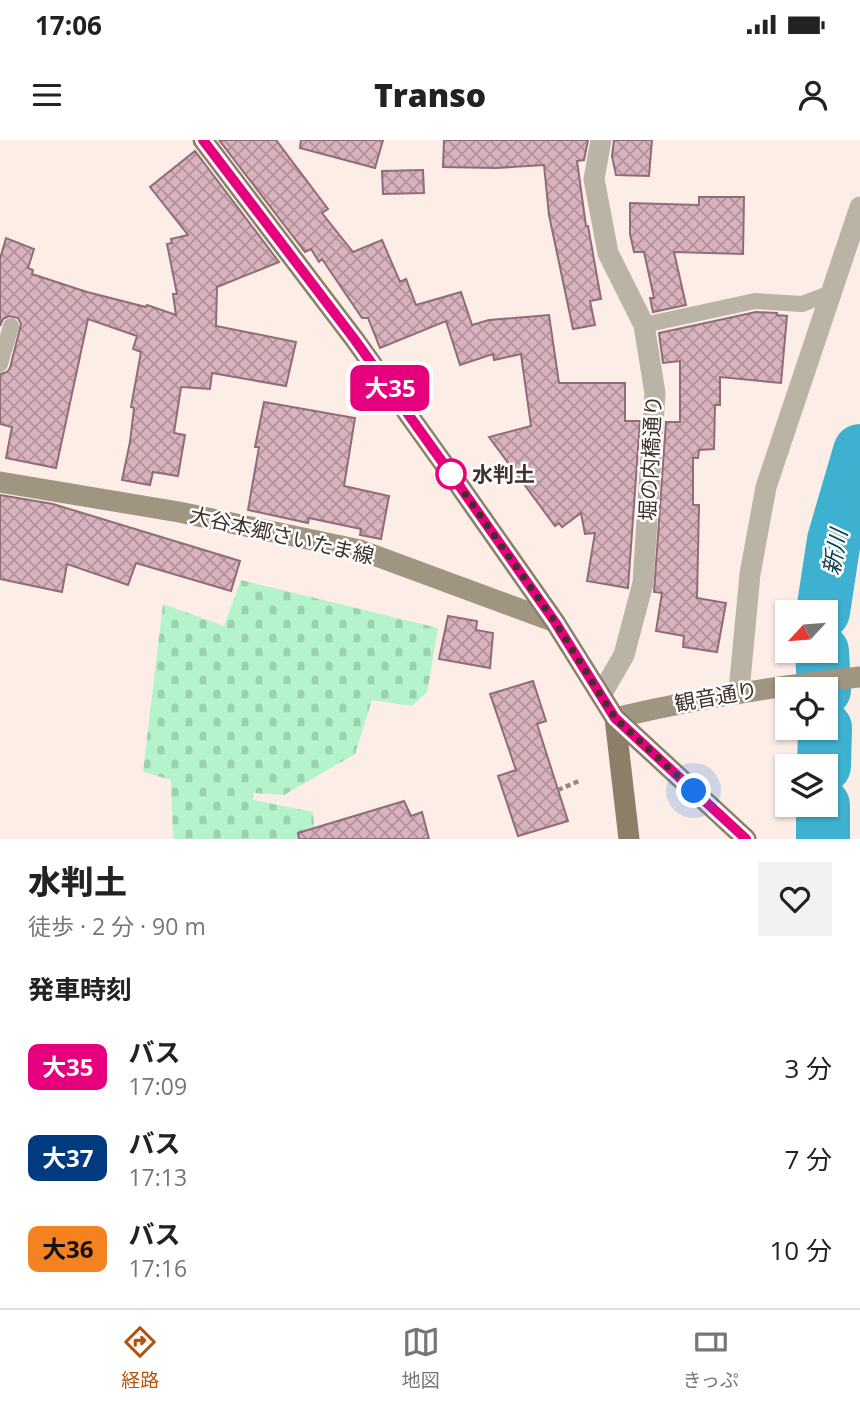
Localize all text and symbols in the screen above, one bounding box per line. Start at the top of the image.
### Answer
text: 17:06 [35,7,102,43]
text: Transo [374,73,486,116]
icon: menu [28,76,66,114]
icon: person [794,76,832,114]
line badge: 大35 [350,365,430,411]
text: 大35 [364,371,416,404]
street label: 堀の内橋通り [633,394,667,522]
marker: 水判土 [436,459,466,489]
place label: 水判土 [472,460,535,488]
street label: 大谷本郷さいたま線 [187,500,377,570]
water label: 新川 [814,523,855,578]
north arrow [775,600,838,663]
map controls [775,600,838,817]
street label: 観音通り [672,675,760,717]
button: locate [775,677,838,740]
button: layers [775,754,838,817]
your location [676,773,711,808]
text: 水判土 [28,859,127,904]
button: heart [758,862,832,936]
text: 徒歩 · 2 分 · 90 m [28,910,206,942]
text: 発車時刻 [28,971,132,1007]
text: バス [128,1034,180,1070]
text: 大35 [42,1050,93,1083]
text: 3 分 [784,1050,832,1086]
text: 17:09 [128,1070,187,1102]
text: バス [128,1125,180,1161]
text: 大37 [42,1141,93,1174]
text: 7 分 [784,1141,832,1177]
text: 17:13 [128,1161,187,1193]
text: バス [128,1216,180,1252]
text: 大36 [42,1232,93,1265]
text: 10 分 [770,1232,832,1268]
text: 17:16 [128,1252,187,1284]
tab: 経路 [121,1323,159,1393]
tab: 地図 [402,1323,440,1393]
tab: きっぷ [682,1323,739,1393]

